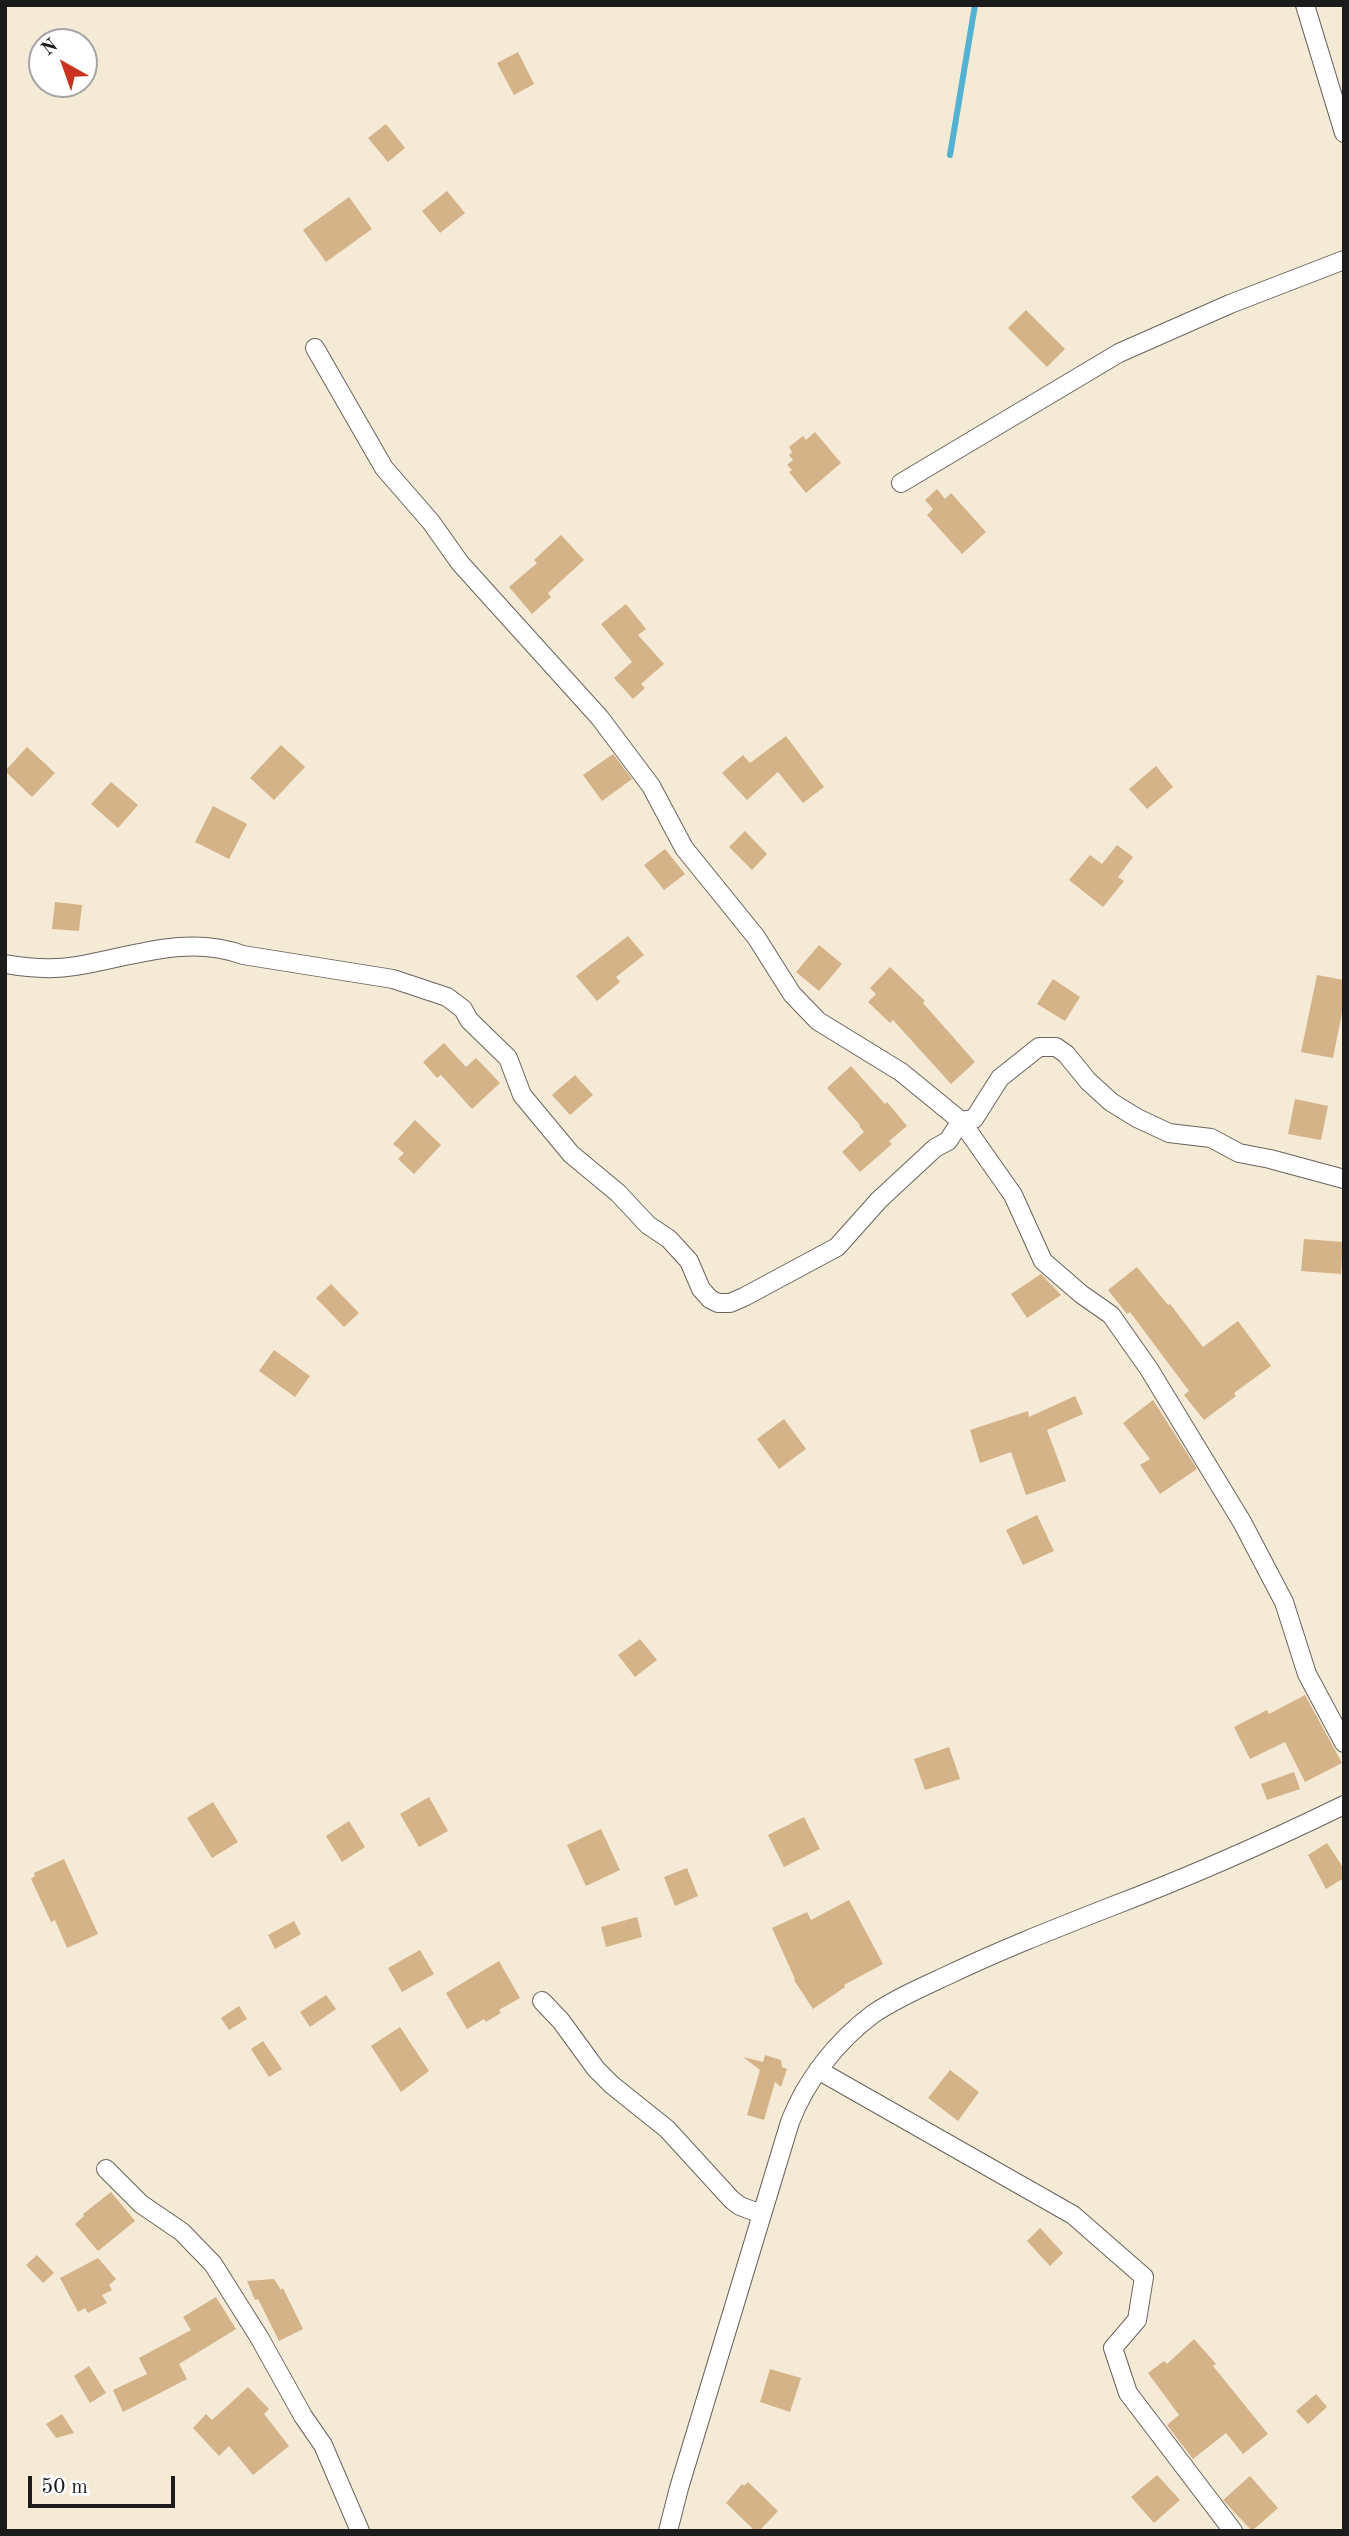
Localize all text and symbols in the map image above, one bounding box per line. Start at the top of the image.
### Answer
north arrow [28,28,98,98]
text: N [39,36,62,60]
scale bar [32,2462,178,2506]
text: 50 m [41,2477,88,2498]

